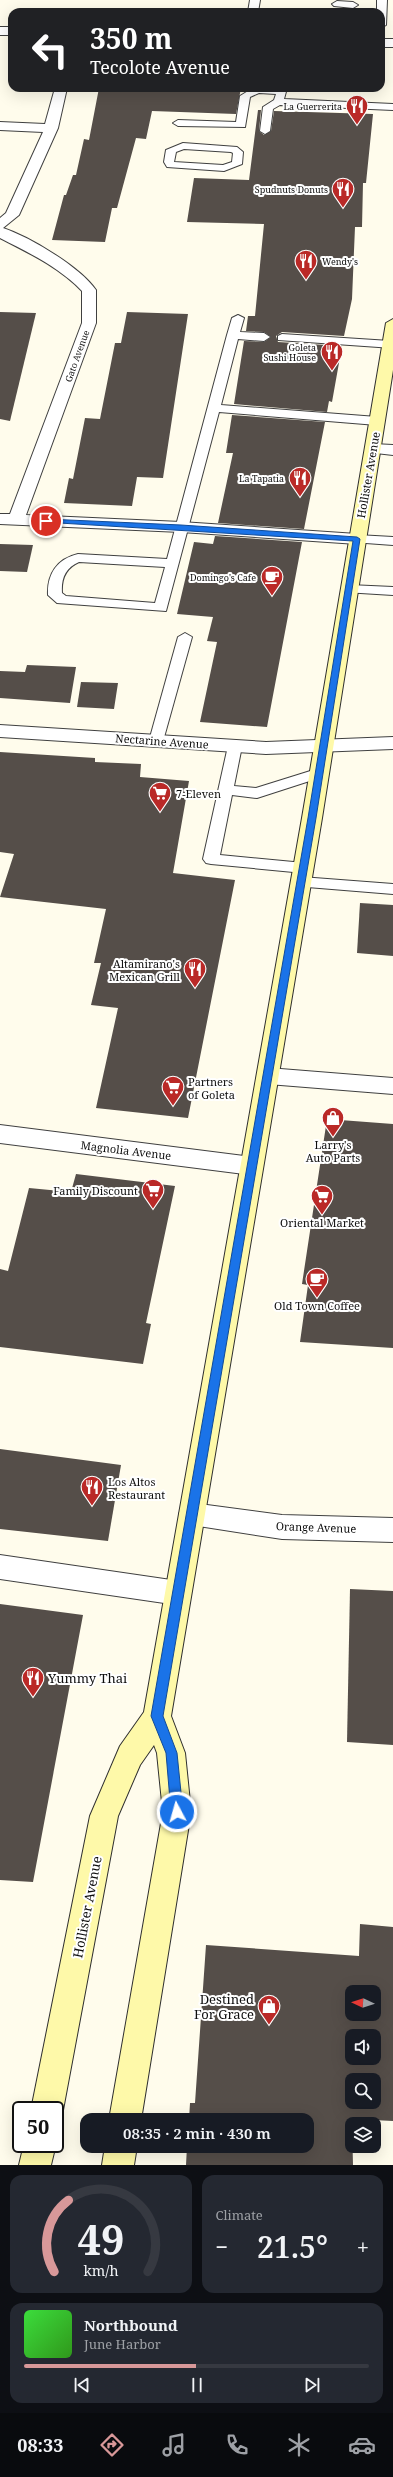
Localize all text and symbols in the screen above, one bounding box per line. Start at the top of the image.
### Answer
text: 350 m [90,19,172,57]
icon: left [24,24,76,76]
text: Tecolote Avenue [90,55,230,79]
restaurant icon: La Guerrerita [344,93,370,126]
place label: La Guerrerita [283,100,342,113]
restaurant icon: Spudnuts Donuts [330,176,356,209]
place label: Spudnuts Donuts [255,183,328,196]
restaurant icon: Wendy's [293,248,319,281]
place label: Wendy's [322,255,358,268]
street label: Gato Avenue [62,328,92,384]
restaurant icon: Goleta Sushi House [319,339,345,372]
place label: Goleta Sushi House [263,341,316,364]
street label: Hollister Avenue [353,431,383,519]
restaurant icon: La Tapatia [287,465,313,498]
place label: La Tapatia [239,472,284,485]
pin [29,504,63,538]
icon: arrive [35,510,57,532]
cafe icon: Domingo's Cafe [259,564,285,597]
place label: Domingo's Cafe [190,571,256,584]
street label: Nectarine Avenue [115,730,209,752]
supermarket icon: 7-Eleven [147,780,173,813]
place label: 7-Eleven [176,786,221,801]
place label: Altamirano's Mexican Grill [109,956,181,984]
restaurant icon: Altamirano's Mexican Grill [182,956,208,989]
supermarket icon: Partners of Goleta [160,1074,186,1107]
place label: Partners of Goleta [188,1074,235,1102]
shop icon: Larry's Auto Parts [320,1105,346,1138]
street label: Magnolia Avenue [80,1137,172,1163]
place label: Larry's Auto Parts [306,1137,360,1165]
supermarket icon: Family Discount [140,1177,166,1210]
place label: Family Discount [53,1183,138,1198]
supermarket icon: Oriental Market [309,1183,335,1216]
place label: Oriental Market [280,1215,364,1230]
cafe icon: Old Town Coffee [304,1266,330,1299]
place label: Old Town Coffee [274,1298,360,1313]
restaurant icon: Los Altos Restaurant [79,1474,105,1507]
place label: Los Altos Restaurant [108,1474,165,1502]
street label: Orange Avenue [276,1518,357,1536]
restaurant icon: Yummy Thai [20,1665,46,1698]
place label: Yummy Thai [47,1669,127,1687]
position arrow [156,1791,198,1833]
street label: Hollister Avenue [68,1854,106,1959]
north arrow [345,1985,381,2021]
map controls [345,1985,381,2153]
place label: Destined For Grace [194,1990,254,2023]
shop icon: Destined For Grace [256,1993,282,2026]
button: sound [345,2029,381,2065]
button: search [345,2073,381,2109]
speed limit sign: 50 [12,2101,64,2153]
button: layers [345,2117,381,2153]
text: 08:35 · 2 min · 430 m [123,2123,271,2143]
text: Climate [216,2206,263,2224]
text: 49 [77,2211,124,2267]
text: 21.5° [257,2226,328,2267]
text: − [216,2231,228,2261]
text: + [357,2231,369,2261]
text: km/h [83,2261,118,2280]
text: Northbound [84,2315,178,2335]
text: June Harbor [84,2335,161,2353]
icon: previous [71,2374,93,2396]
icon: pause [186,2374,208,2396]
icon: next [301,2374,323,2396]
icon: directions [98,2431,126,2459]
icon: music [160,2431,188,2459]
icon: phone [223,2431,251,2459]
icon: climate [285,2431,313,2459]
icon: car [348,2431,376,2459]
text: 08:33 [17,2433,63,2457]

